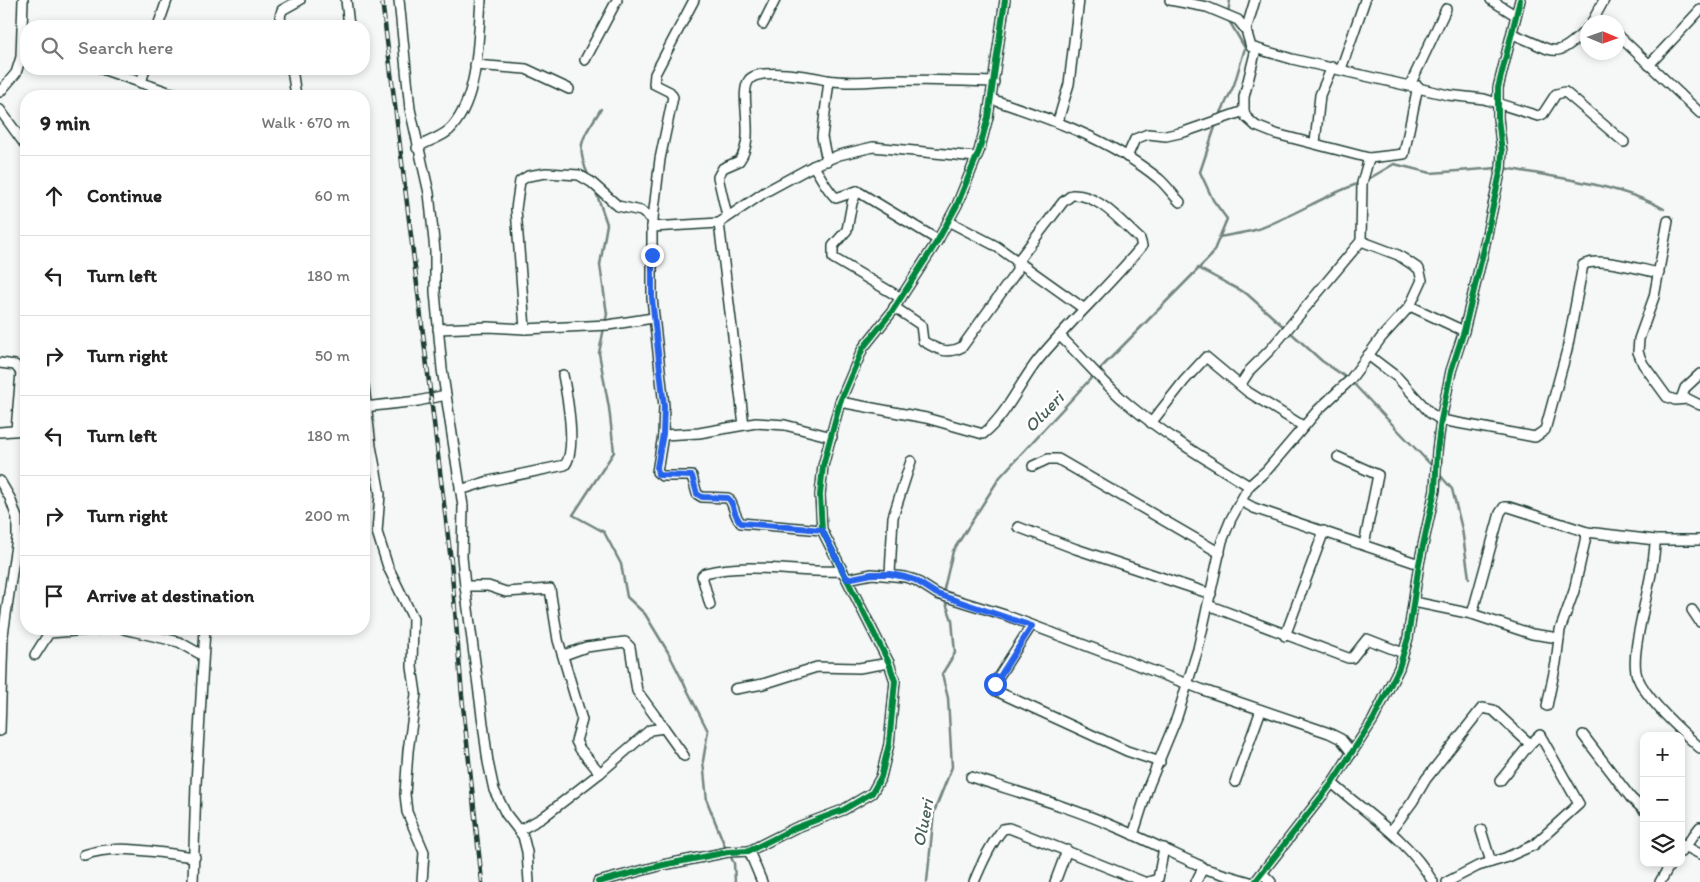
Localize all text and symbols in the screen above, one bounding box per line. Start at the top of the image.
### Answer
north arrow [1580,15,1625,60]
search box [20,20,370,75]
icon: search [38,34,66,62]
text: Search here [78,36,173,59]
text: 9 min [40,110,90,135]
text: Walk · 670 m [262,113,350,132]
icon: ahead [40,182,68,210]
text: Continue [87,184,162,207]
text: 60 m [315,186,350,205]
route end [641,244,664,267]
icon: left [40,262,68,290]
text: Turn left [87,264,157,287]
text: 180 m [307,266,350,285]
icon: right [40,342,68,370]
text: Turn right [87,344,168,367]
text: 50 m [315,346,350,365]
water label: Olueri [1019,385,1070,437]
icon: left [40,422,68,450]
text: Turn left [87,424,157,447]
text: 180 m [307,426,350,445]
icon: right [40,502,68,530]
text: Turn right [87,504,168,527]
text: 200 m [305,506,350,525]
icon: arrive [40,582,68,610]
text: Arrive at destination [87,584,254,607]
route start [984,673,1007,696]
map controls [1640,732,1685,867]
button: + [1640,732,1685,777]
button: − [1640,777,1685,822]
water label: Olueri [908,795,939,849]
button: layers [1640,822,1685,867]

